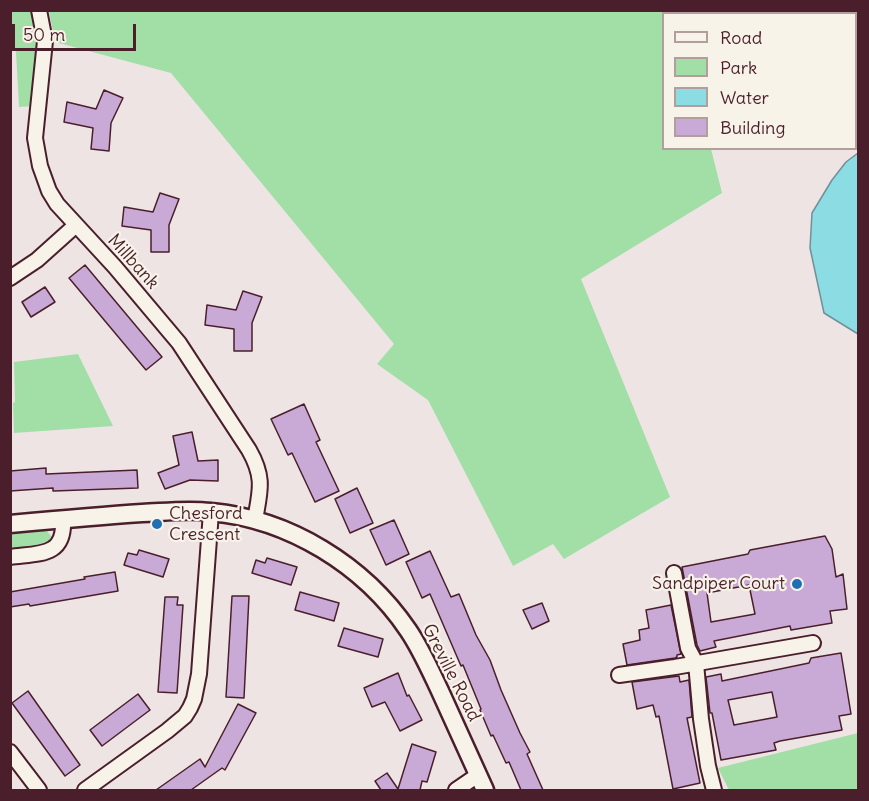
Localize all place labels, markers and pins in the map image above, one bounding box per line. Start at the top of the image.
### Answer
place label: Chesford Crescent [169,503,243,546]
marker: Chesford Crescent [150,517,164,531]
place label: Sandpiper Court [652,573,785,595]
marker: Sandpiper Court [790,577,804,591]

